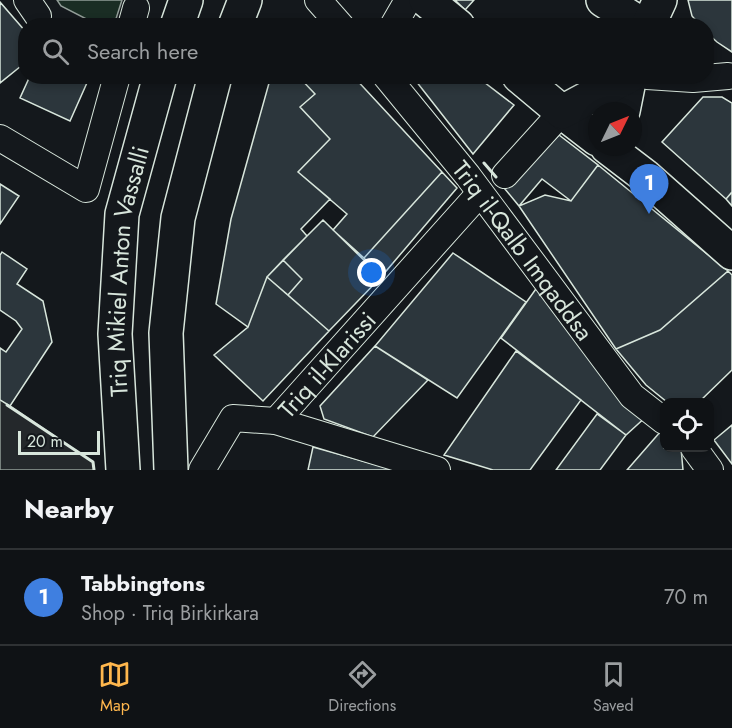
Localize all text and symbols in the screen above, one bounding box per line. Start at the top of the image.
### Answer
search box [18,18,714,84]
icon: search [39,35,72,68]
text: Search here [87,35,198,67]
north arrow [588,102,642,156]
street label: Triq Mikiel Anton Vassalli [97,142,157,397]
street label: Triq il-Qalb Imqaddsa [444,153,602,348]
pin: 1 [630,164,668,214]
your location [357,258,386,287]
street label: Triq il-Klarissi [270,303,384,425]
map controls [660,398,714,452]
button: locate [660,398,714,452]
scale bar [18,428,100,456]
text: 20 m [27,430,63,453]
text: Nearby [24,490,113,528]
text: Tabbingtons [81,567,205,599]
text: 1 [38,583,49,612]
text: 70 m [664,583,708,612]
text: Shop · Triq Birkirkara [81,599,259,628]
tab: Map [98,658,131,717]
tab: Directions [328,658,396,717]
tab: Saved [593,658,634,717]

